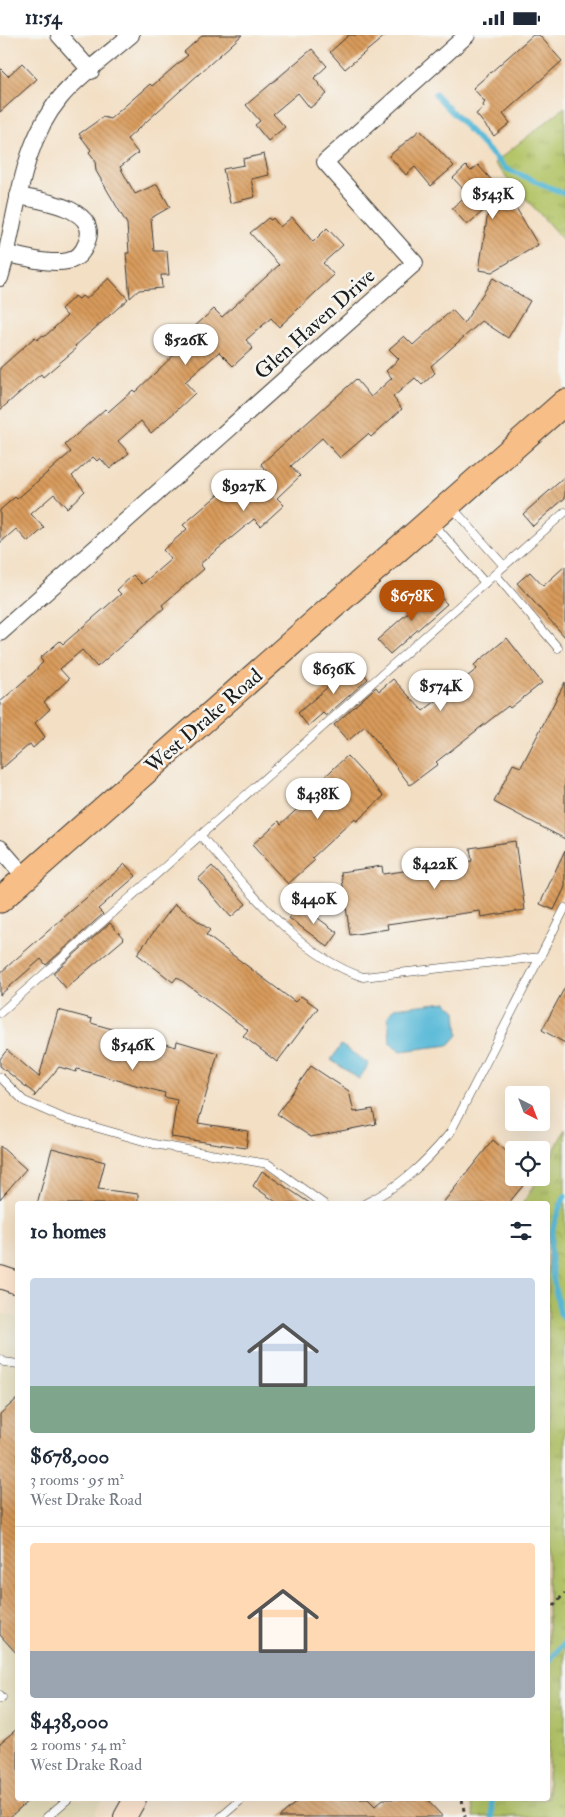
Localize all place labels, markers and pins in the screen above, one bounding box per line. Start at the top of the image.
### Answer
pin: $543K [458,177,528,220]
pin: $526K [151,323,221,366]
pin: $927K [209,469,279,512]
pin: $678K [377,579,447,622]
pin: $636K [299,653,369,695]
pin: $574K [406,669,476,712]
pin: $438K [283,777,353,820]
pin: $422K [400,847,470,890]
pin: $440K [279,883,349,925]
pin: $546K [98,1029,168,1071]

